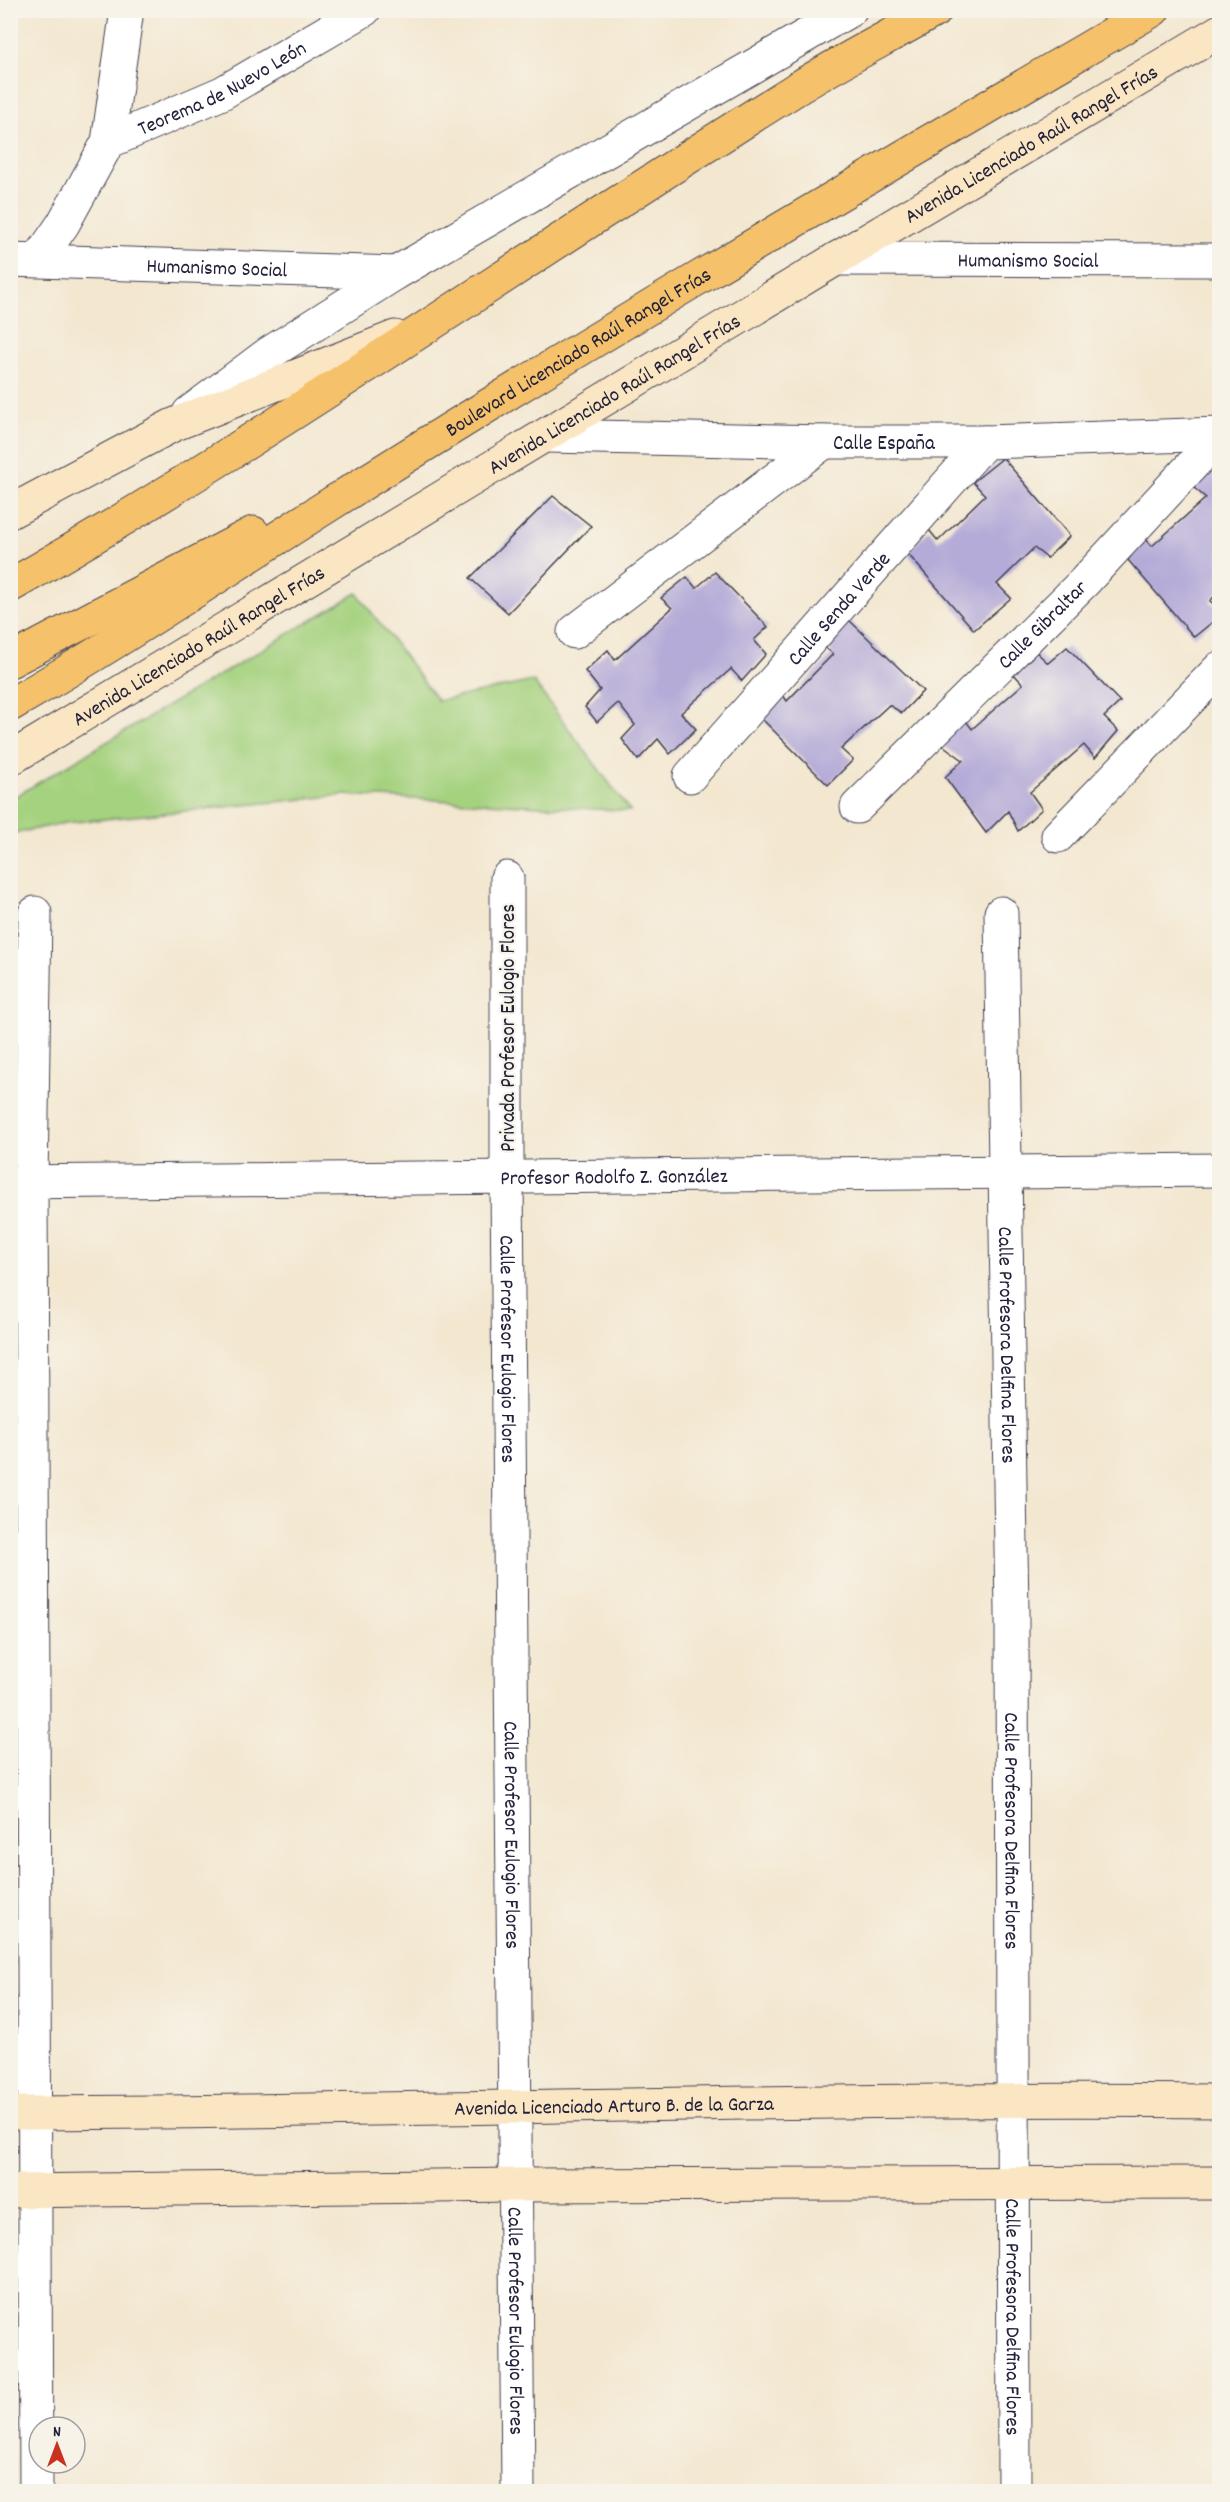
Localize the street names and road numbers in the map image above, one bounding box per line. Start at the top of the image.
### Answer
street label: Teorema de Nuevo León [134,35,313,145]
street label: Avenida Licenciado Raúl Rangel Frías [900,59,1165,233]
street label: Humanismo Social [957,247,1098,278]
street label: Humanismo Social [146,253,288,287]
street label: Boulevard Licenciado Raúl Rangel Frías [441,262,718,446]
street label: Avenida Licenciado Raúl Rangel Frías [484,308,747,484]
street label: Calle España [833,430,936,460]
street label: Calle Senda Verde [782,546,899,674]
street label: Avenida Licenciado Raúl Rangel Frías [68,560,332,736]
street label: Calle Gibraltar [992,575,1096,678]
street label: Privada Profesor Eulogio Flores [495,904,525,1152]
street label: Profesor Rodolfo Z. González [500,1163,728,1195]
street label: Calle Profesora Delfina Flores [988,1226,1022,1464]
street label: Calle Profesor Eulogio Flores [489,1235,521,1463]
street label: Calle Profesora Delfina Flores [994,1712,1025,1950]
street label: Calle Profesor Eulogio Flores [494,1721,525,1949]
street label: Avenida Licenciado Arturo B. de la Garza [454,2091,775,2126]
street label: Calle Profesora Delfina Flores [995,2198,1026,2436]
street label: Calle Profesor Eulogio Flores [498,2207,530,2435]

